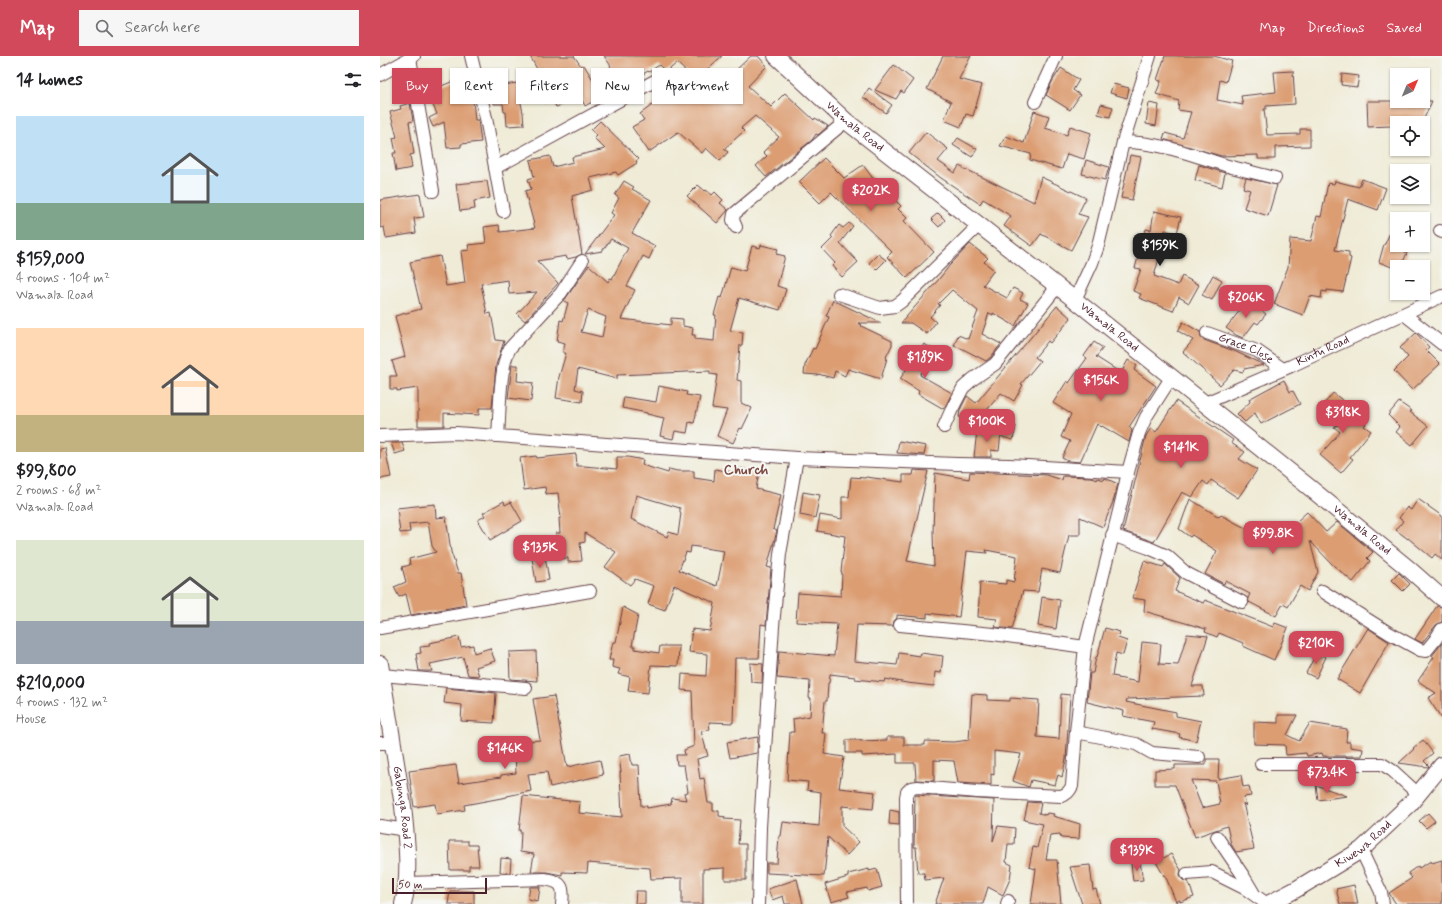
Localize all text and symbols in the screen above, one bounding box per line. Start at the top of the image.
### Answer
search box [79,10,359,46]
text: Map [20,16,55,41]
icon: search [93,17,115,39]
text: Search here [125,18,200,38]
text: Map [1259,19,1285,37]
text: Directions [1307,19,1365,37]
text: Saved [1387,19,1422,37]
chip: Buy [392,68,442,104]
chip: Rent [450,68,508,104]
chip: Filters [516,68,583,104]
chip: New [591,68,644,104]
chip: Apartment [652,68,743,104]
north arrow [1390,68,1430,108]
map controls [1390,68,1430,300]
text: 14 homes [16,69,83,91]
icon: filters [342,69,364,91]
street label: Wamala Road [822,98,887,156]
button: locate [1390,116,1430,156]
icon: home [154,142,226,214]
button: layers [1390,164,1430,204]
pin: $202K [843,178,899,212]
text: $202K [852,182,890,199]
button: + [1390,212,1430,252]
pin: $159K [1132,233,1188,267]
text: $159K [1142,237,1178,254]
text: $159,000 [16,248,85,270]
button: − [1390,260,1430,300]
text: 4 rooms · 104 m² [16,270,110,287]
pin: $206K [1218,285,1274,319]
text: Wamala Road [16,287,93,304]
text: $206K [1228,289,1264,306]
street label: Wamala Road [1076,299,1142,356]
street label: Grace Close [1216,330,1277,368]
street label: Kintu Road [1294,332,1352,370]
pin: $189K [897,345,953,379]
text: $189K [907,349,943,366]
icon: home [154,354,226,426]
pin: $156K [1073,368,1129,402]
text: $156K [1083,372,1119,389]
pin: $318K [1315,400,1371,434]
text: $318K [1325,404,1361,421]
pin: $100K [959,409,1015,443]
text: $100K [968,413,1006,430]
pin: $141K [1153,435,1209,469]
text: $141K [1163,439,1199,456]
text: $99,800 [16,460,77,482]
district label: Church [724,461,768,479]
text: 2 rooms · 68 m² [16,482,101,499]
text: Wamala Road [16,499,93,516]
street label: Wamala Road [1329,502,1394,559]
pin: $99.8K [1240,521,1306,555]
text: $99.8K [1253,525,1294,542]
pin: $135K [512,535,568,569]
text: $135K [522,539,558,556]
icon: home [154,566,226,638]
pin: $210K [1288,631,1344,665]
text: $210K [1298,635,1334,652]
text: $210,000 [16,672,85,694]
text: 4 rooms · 132 m² [16,694,108,711]
text: House [16,711,47,728]
pin: $146K [477,736,533,770]
text: $146K [487,740,523,757]
pin: $73.4K [1294,760,1360,794]
text: $73.4K [1307,764,1347,781]
street label: Gabunga Road 2 [389,765,415,849]
street label: Kiwewa Road [1332,817,1395,872]
pin: $139K [1109,838,1165,872]
text: $139K [1120,842,1154,859]
scale bar [392,876,487,895]
text: 50 m [398,878,423,892]

